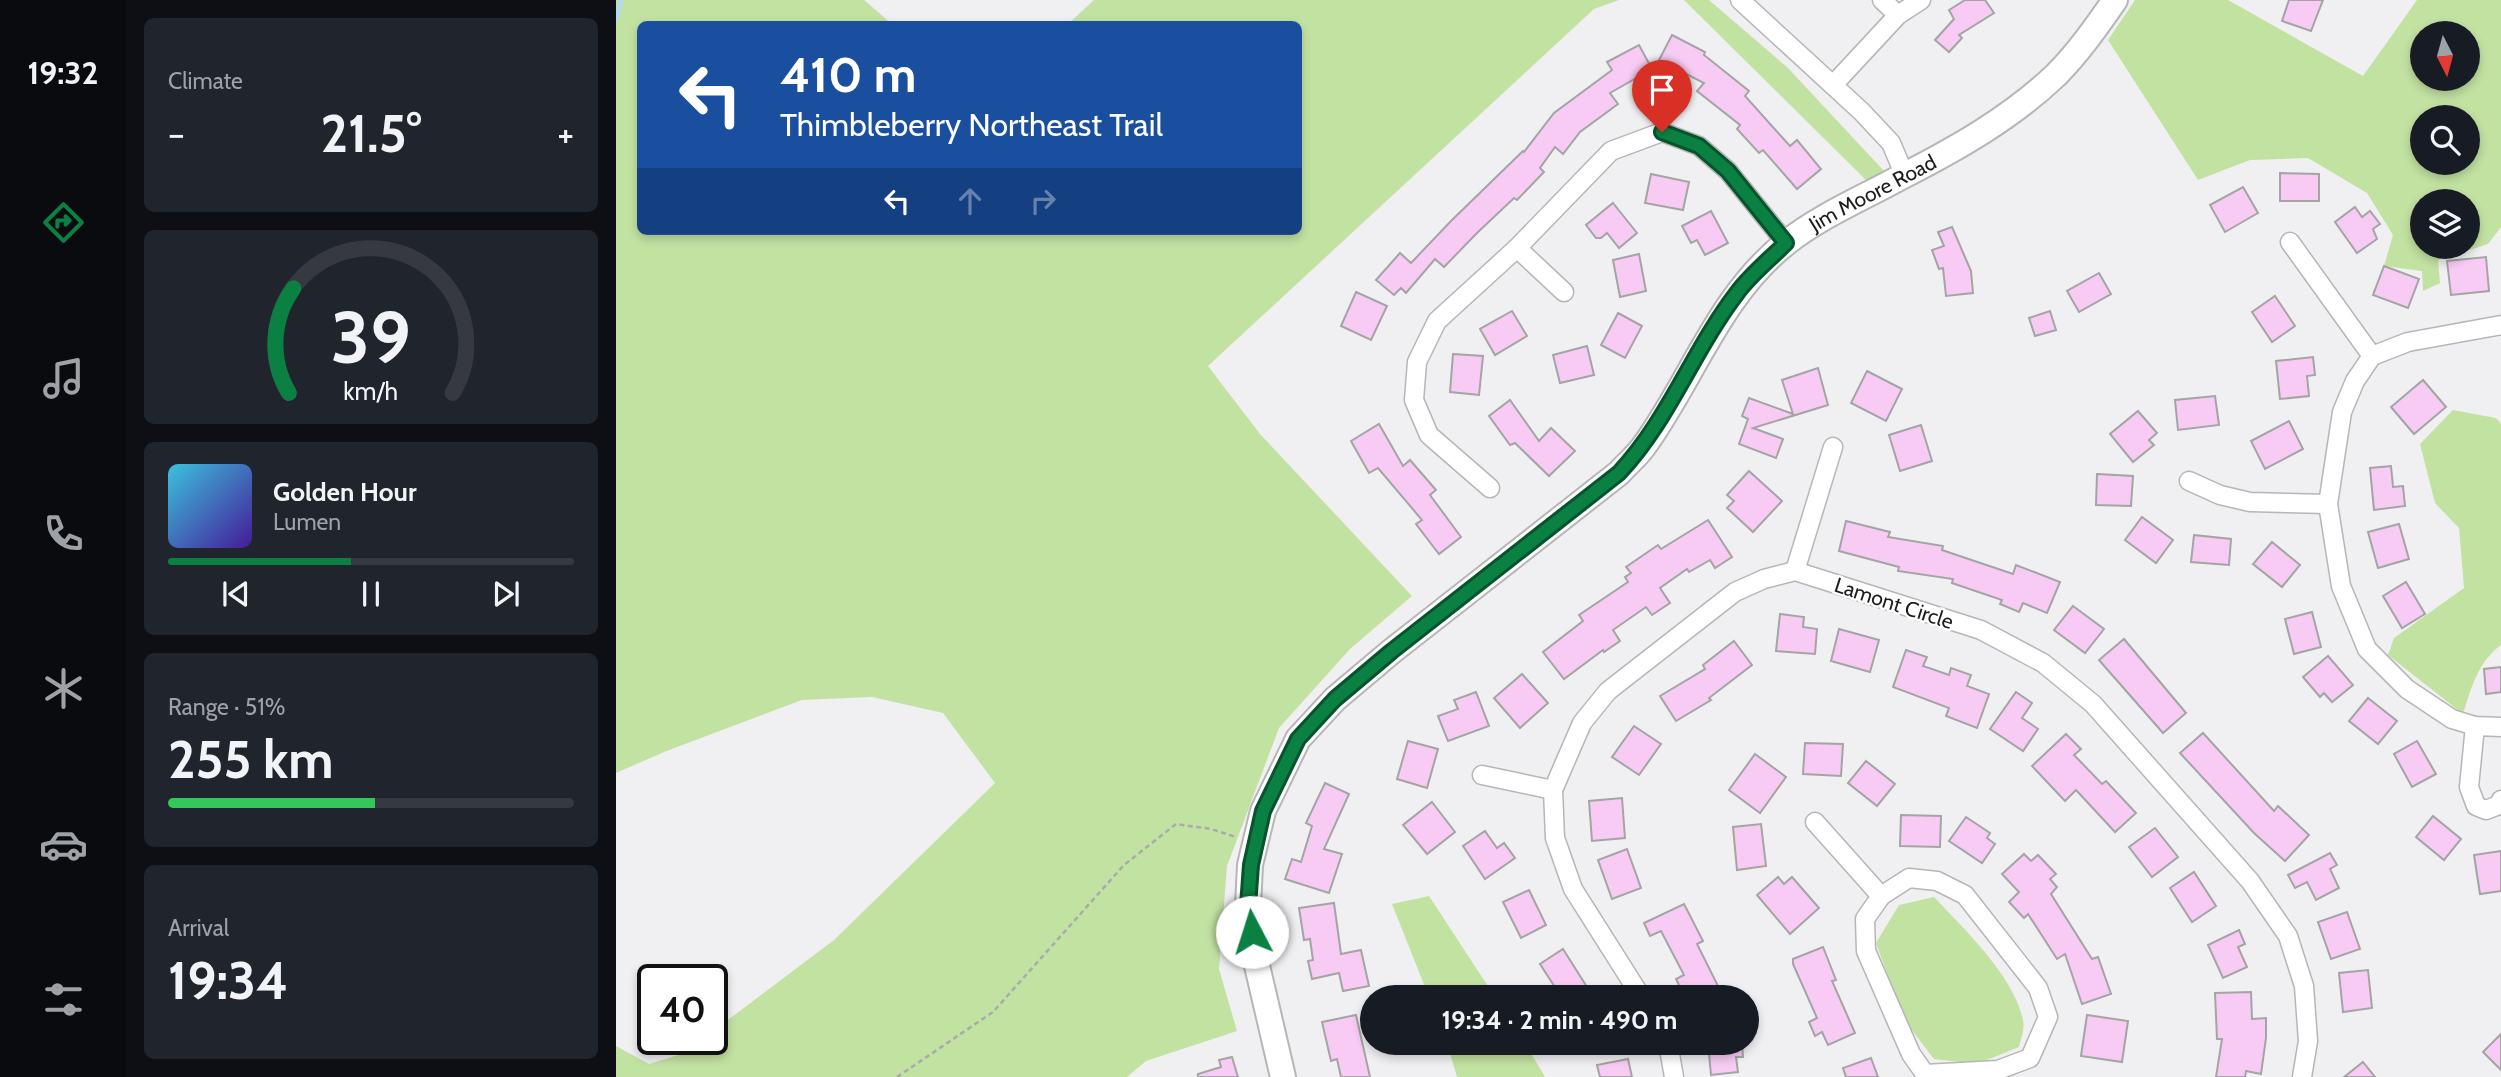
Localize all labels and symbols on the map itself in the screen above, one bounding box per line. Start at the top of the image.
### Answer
north arrow [2410,21,2480,91]
pin [1632,60,1692,132]
street label: Jim Moore Road [1803,149,1940,237]
street label: Lamont Circle [1831,572,1957,634]
position arrow [1215,895,1289,969]
speed limit sign: 40 [637,964,728,1055]

